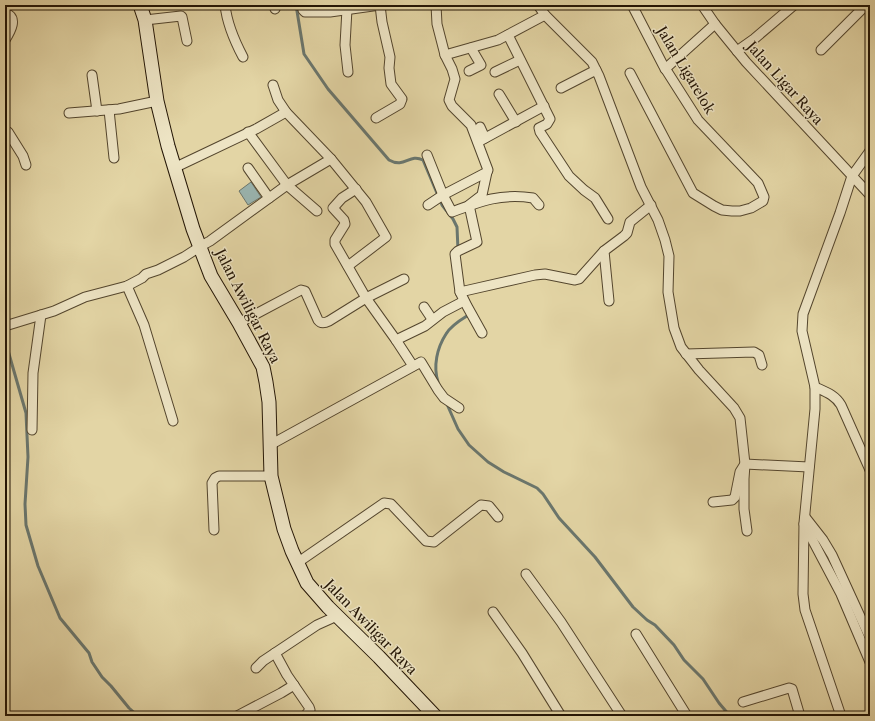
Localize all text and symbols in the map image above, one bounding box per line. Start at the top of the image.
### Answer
street label: Jalan Ligarelok [652,21,720,118]
street label: Jalan Ligar Raya [742,36,827,129]
street label: Jalan Awiligar Raya [211,244,285,367]
street label: Jalan Awiligar Raya [320,574,422,679]

